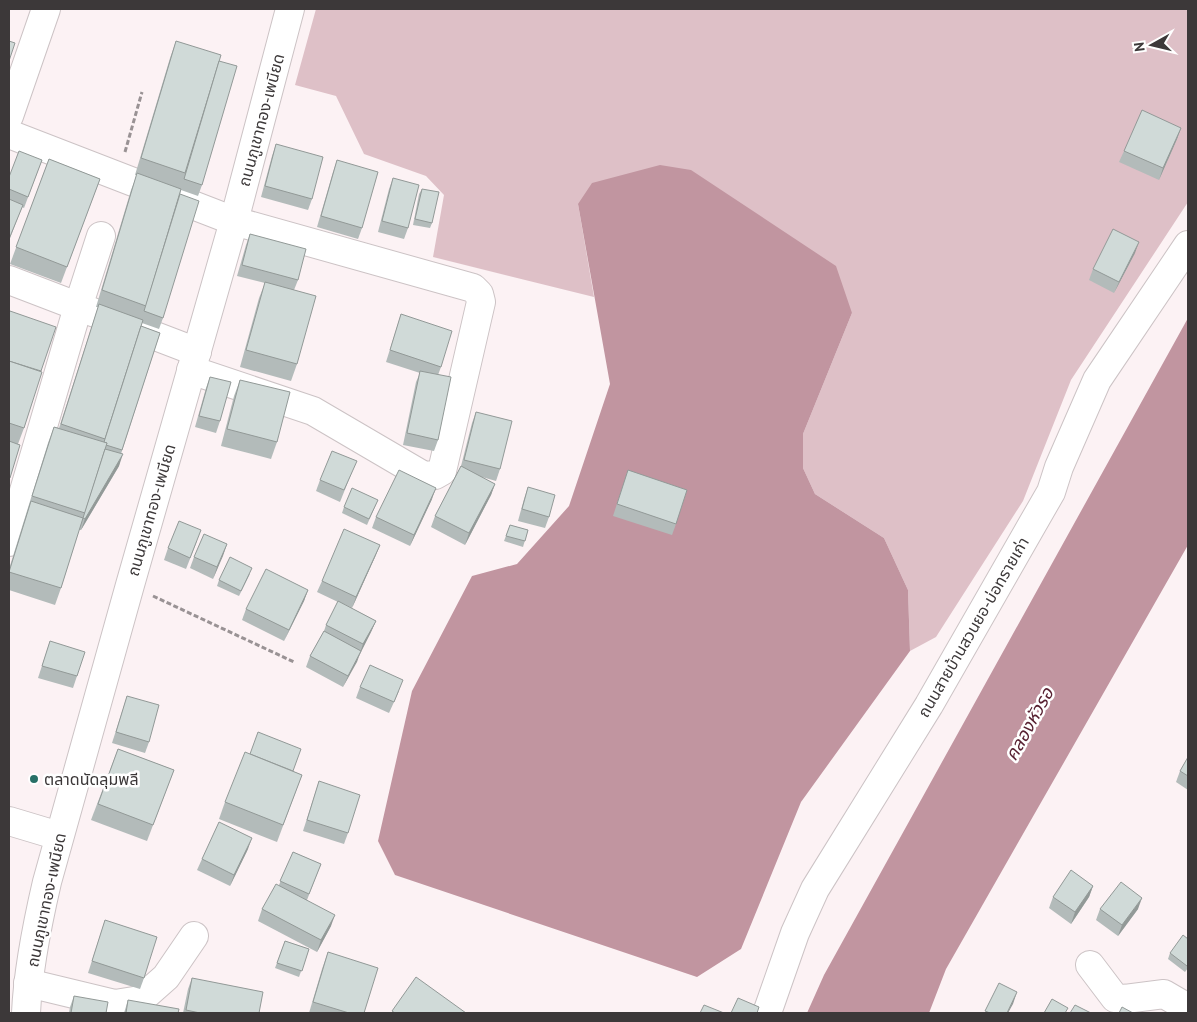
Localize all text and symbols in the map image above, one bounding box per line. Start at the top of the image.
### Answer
north arrow [1127,20,1177,70]
text: N [1130,41,1149,53]
street label: ถนนภูเขาทอง-เพนียด [234,51,288,189]
street label: ถนนภูเขาทอง-เพนียด [123,442,179,578]
street label: ถนนสายบ้านสวนยอ-บ่อทรายเก่า [913,533,1033,721]
water label: คลองหัวรอ [1000,683,1059,765]
place label: ตลาดนัดลุมพลี [44,769,139,789]
marker: ตลาดนัดลุมพลี [28,773,40,785]
street label: ถนนภูเขาทอง-เพนียด [22,831,70,969]

